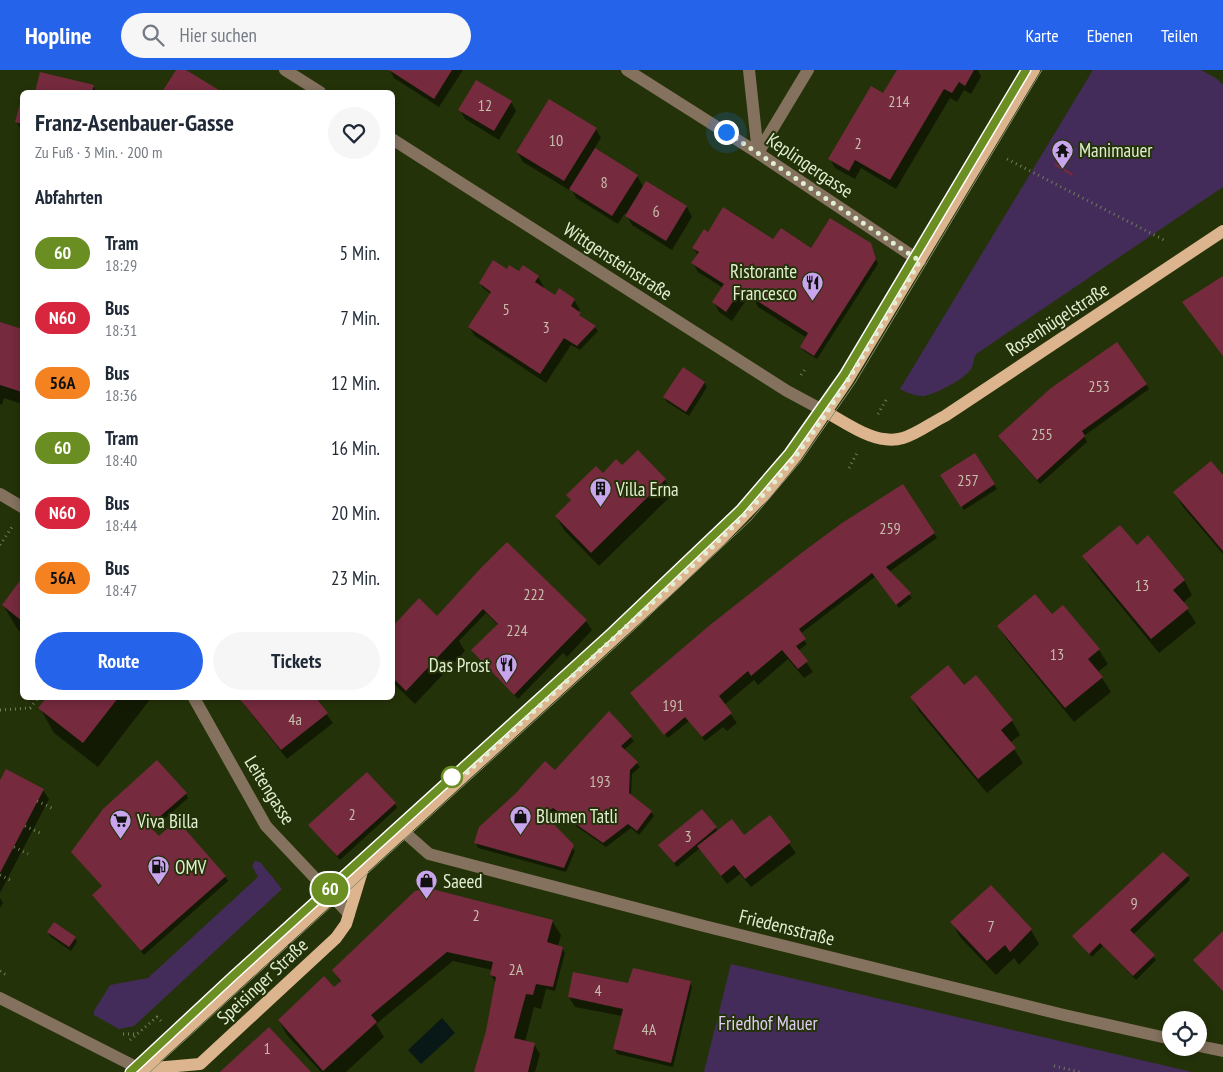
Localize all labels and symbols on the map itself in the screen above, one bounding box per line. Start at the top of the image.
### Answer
house number: 214 [888,91,910,111]
house number: 12 [478,95,492,115]
your location [714,120,739,145]
street label: Keplingergasse [762,127,858,203]
house number: 10 [549,130,563,150]
house number: 2 [854,133,862,153]
temple icon: Manimauer [1051,138,1075,169]
place label: Manimauer [1079,138,1153,162]
house number: 8 [600,172,608,192]
house number: 6 [652,201,660,221]
street label: Wittgensteinstraße [559,217,677,305]
place label: Ristorante Francesco [730,259,797,305]
restaurant icon: Ristorante Francesco [801,270,825,301]
street label: Rosenhügelstraße [1001,277,1113,361]
house number: 5 [502,299,510,319]
house number: 3 [542,317,550,337]
house number: 253 [1088,376,1110,396]
house number: 255 [1031,424,1053,444]
house number: 257 [957,470,979,490]
building icon: Villa Erna [588,477,612,508]
place label: Villa Erna [615,477,679,501]
house number: 259 [879,518,901,538]
house number: 13 [1135,575,1149,595]
house number: 222 [523,584,545,604]
house number: 224 [506,620,528,640]
house number: 13 [1050,644,1064,664]
place label: Das Prost [429,653,491,677]
restaurant icon: Das Prost [494,653,518,684]
house number: 191 [662,695,684,715]
house number: 4a [288,709,302,729]
street label: Leitengasse [239,751,301,829]
unlabelled marker [441,766,463,788]
house number: 193 [589,771,611,791]
house number: 2 [348,804,356,824]
shop icon: Blumen Tatli [508,804,532,835]
place label: Blumen Tatli [536,804,618,828]
supermarket icon: Viva Billa [109,809,133,840]
place label: Viva Billa [136,809,198,833]
house number: 3 [684,826,692,846]
fuel station icon: OMV [147,855,171,886]
place label: OMV [175,855,207,879]
shop icon: Saeed [415,869,439,900]
place label: Saeed [443,869,483,893]
line badge: 60 [308,873,352,905]
house number: 9 [1130,893,1138,913]
street label: Friedensstraße [737,904,837,950]
house number: 2 [472,905,480,925]
house number: 7 [987,916,995,936]
street label: Speisinger Straße [211,933,313,1029]
house number: 2A [509,959,524,979]
house number: 4 [594,980,602,1000]
park label: Friedhof Mauer [718,1011,819,1035]
house number: 4A [642,1019,657,1039]
house number: 1 [263,1038,271,1058]

